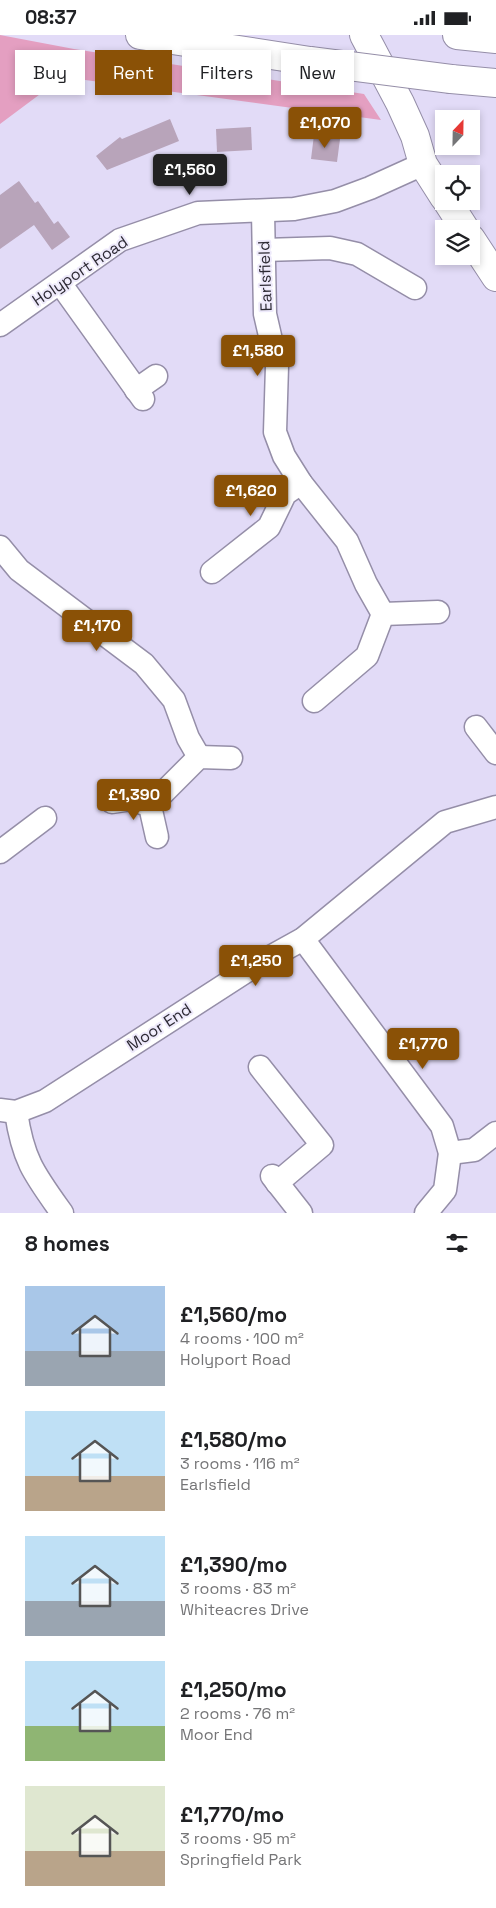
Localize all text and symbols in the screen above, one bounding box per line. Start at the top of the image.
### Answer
text: 08:37 [25,5,76,30]
chip: Buy [15,50,85,95]
chip: Rent [95,50,172,95]
chip: Filters [182,50,271,95]
chip: New [281,50,354,95]
pin: £1,070 [284,107,366,149]
north arrow [435,110,480,155]
map controls [435,110,480,265]
text: £1,070 [299,112,351,133]
pin: £1,560 [149,154,231,196]
text: £1,560 [164,159,216,180]
button: locate [435,165,480,210]
button: layers [435,220,480,265]
street label: Holyport Road [28,231,132,311]
street label: Earlsfield [253,240,277,312]
pin: £1,580 [217,335,299,377]
text: £1,580 [232,340,284,361]
pin: £1,620 [210,475,292,517]
text: £1,620 [225,480,277,501]
pin: £1,170 [56,609,138,652]
text: £1,170 [73,615,121,636]
pin: £1,390 [93,779,175,821]
text: £1,390 [108,784,160,805]
pin: £1,250 [215,945,297,987]
text: £1,250 [230,950,282,971]
street label: Moor End [123,998,195,1056]
pin: £1,770 [382,1027,464,1070]
text: £1,770 [398,1033,448,1054]
icon: filters [443,1229,471,1257]
text: 8 homes [25,1230,110,1257]
text: £1,560/mo [180,1301,287,1328]
icon: home [65,1306,125,1366]
text: 4 rooms · 100 m² [180,1328,304,1349]
text: Holyport Road [180,1349,291,1370]
text: £1,580/mo [180,1426,287,1453]
icon: home [65,1431,125,1491]
text: 3 rooms · 116 m² [180,1453,300,1474]
text: Earlsfield [180,1474,251,1495]
text: £1,390/mo [180,1551,287,1578]
icon: home [65,1556,125,1616]
text: 3 rooms · 83 m² [180,1578,296,1599]
text: Whiteacres Drive [180,1599,309,1620]
text: £1,250/mo [180,1676,287,1703]
icon: home [65,1681,125,1741]
text: 2 rooms · 76 m² [180,1703,295,1724]
text: Moor End [180,1724,253,1745]
text: £1,770/mo [180,1801,284,1828]
icon: home [65,1806,125,1866]
text: 3 rooms · 95 m² [180,1828,296,1849]
text: Springfield Park [180,1849,302,1870]

